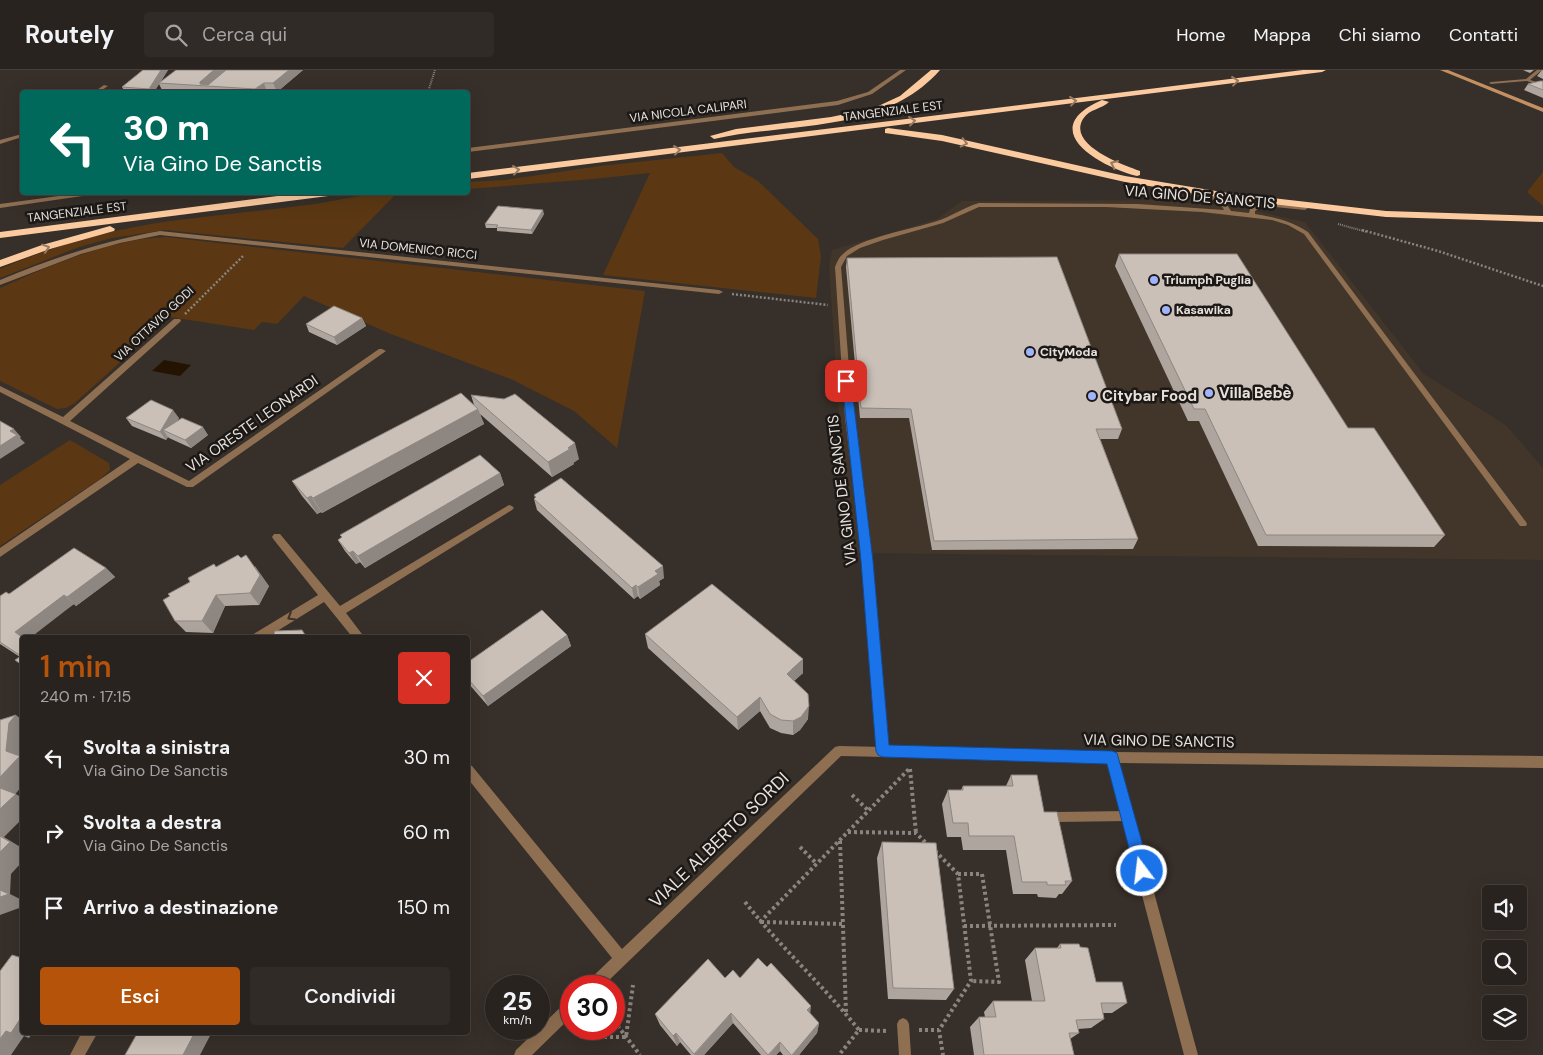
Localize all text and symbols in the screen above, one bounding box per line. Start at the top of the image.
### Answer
search box [144,12,494,57]
text: Routely [25,19,114,50]
icon: search [162,21,190,49]
text: Cerca qui [202,22,287,47]
text: Home [1176,23,1226,47]
text: Mappa [1254,23,1311,47]
text: Chi siamo [1339,23,1421,47]
text: Contatti [1449,23,1518,47]
one-way arrow [1231,76,1239,87]
street label: VIA NICOLA CALIPARI [629,96,747,126]
one-way arrow [1070,96,1078,107]
street label: TANGENZIALE EST [842,97,944,125]
text: 30 m [123,105,210,151]
icon: left [40,110,105,175]
one-way arrow [908,116,916,127]
one-way arrow [960,137,968,148]
one-way arrow [673,145,681,156]
text: Via Gino De Sanctis [123,149,322,178]
one-way arrow [1110,160,1119,170]
one-way arrow [512,165,520,176]
street label: VIA GINO DE SANCTIS [1124,180,1277,214]
street label: TANGENZIALE EST [26,198,128,226]
street label: VIA DOMENICO RICCI [358,235,478,263]
one-way arrow [41,243,49,253]
place label: Triumph Puglia [1164,272,1251,288]
marker: Triumph Puglia [1148,274,1160,286]
street label: VIA OTTAVIO GODI [111,283,197,365]
place label: Kasawika [1176,302,1231,318]
marker: Kasawika [1160,304,1172,316]
place label: CityModa [1040,344,1097,360]
marker: CityModa [1024,346,1036,358]
pin [825,360,867,402]
icon: arrive [832,367,860,395]
street label: VIA ORESTE LEONARDI [182,371,322,477]
place label: Villa Bebè [1219,383,1291,403]
place label: Citybar Food [1102,386,1197,406]
marker: Villa Bebè [1203,387,1215,399]
marker: Citybar Food [1086,390,1098,402]
street label: VIA GINO DE SANCTIS [823,413,861,566]
one-way arrow [287,610,296,620]
text: 1 min [40,647,112,686]
button: close [398,652,450,704]
text: 240 m · 17:15 [40,686,131,707]
street label: VIA GINO DE SANCTIS [1083,730,1235,752]
text: Svolta a sinistra [83,735,230,760]
icon: left [40,744,68,772]
text: 30 m [404,745,450,770]
text: Via Gino De Sanctis [83,760,228,781]
street label: VIALE ALBERTO SORDI [644,767,794,913]
text: Svolta a destra [83,810,222,835]
icon: right [40,819,68,847]
text: 60 m [403,820,450,845]
text: Via Gino De Sanctis [83,835,228,856]
position arrow [1115,844,1167,896]
map controls [1482,885,1527,1040]
button: sound [1482,885,1527,930]
icon: arrive [40,894,68,922]
text: Arrivo a destinazione [83,895,278,920]
text: 150 m [398,895,450,920]
button: search [1482,940,1527,985]
button: Esci [40,967,240,1025]
button: Condividi [250,967,450,1025]
speed limit sign: 30 [560,975,625,1040]
text: 25 [503,985,532,1018]
button: layers [1482,995,1527,1040]
text: km/h [503,1012,532,1028]

